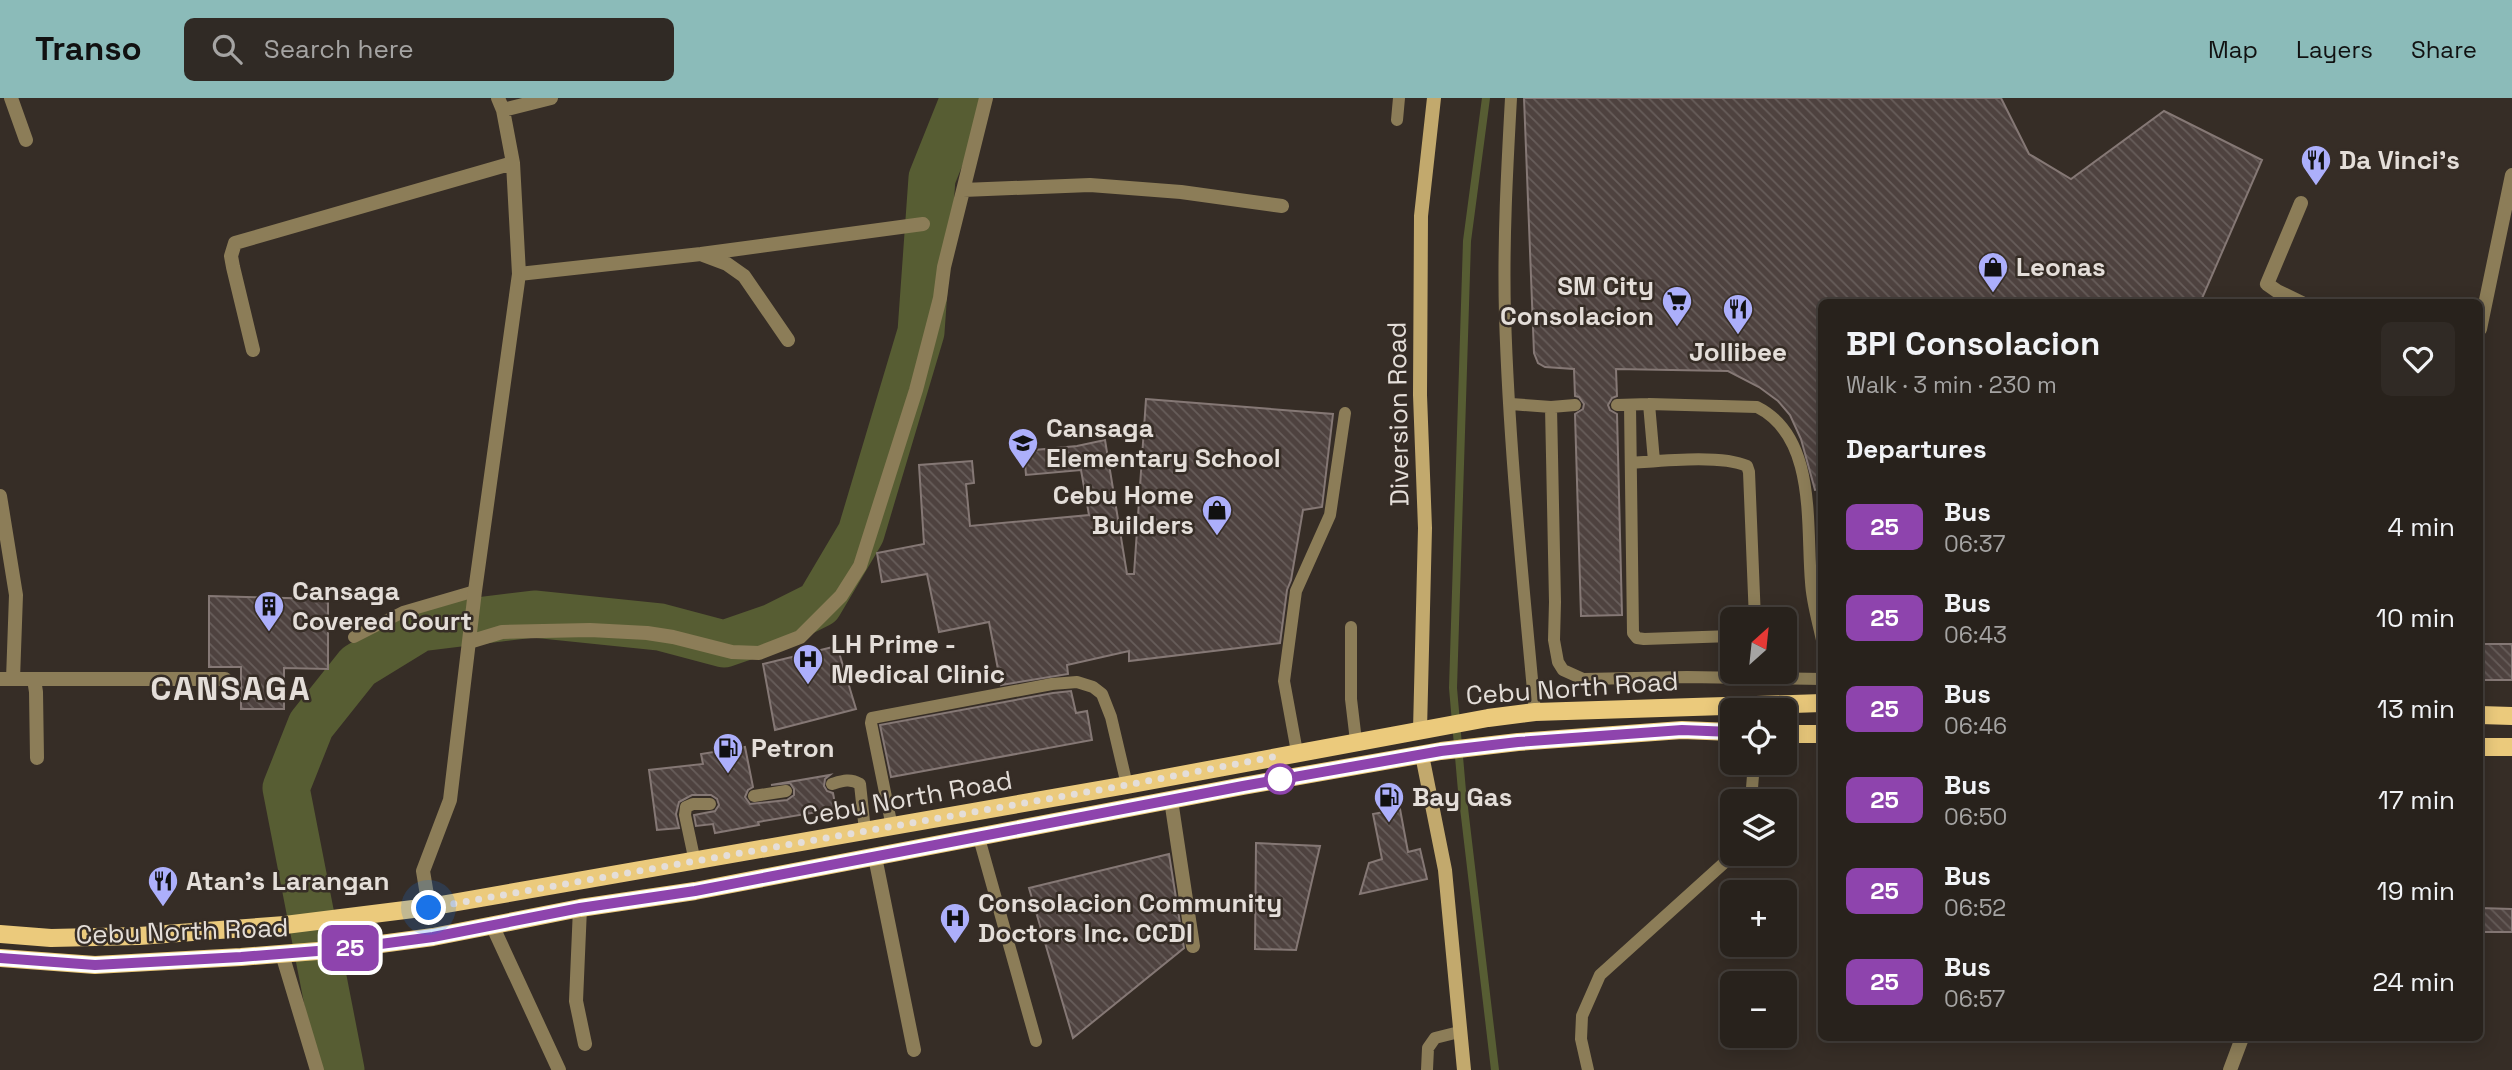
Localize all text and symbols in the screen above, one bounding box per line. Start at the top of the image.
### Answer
search box [184,18,674,81]
text: Transo [35,28,142,70]
icon: search [208,30,246,68]
text: Search here [264,32,414,66]
text: Map [2208,34,2258,65]
text: Layers [2296,34,2373,65]
text: Share [2411,34,2477,65]
restaurant icon: Da Vinci's [2299,143,2333,187]
place label: Da Vinci's [2339,143,2460,177]
shop icon: Leonas [1976,250,2010,294]
place label: Leonas [2016,250,2106,284]
place label: SM City Consolacion [1500,269,1654,333]
supermarket icon: SM City Consolacion [1660,284,1694,328]
restaurant icon: Jollibee [1721,292,1755,336]
street label: Diversion Road [1379,321,1417,507]
button: heart [2381,322,2455,396]
text: BPI Consolacion [1846,323,2100,365]
place label: Jollibee [1689,335,1787,369]
text: Walk · 3 min · 230 m [1846,370,2057,400]
place label: Cansaga Elementary School [1046,411,1281,475]
school or university icon: Cansaga Elementary School [1006,426,1040,470]
text: Departures [1846,432,1987,466]
place label: Cebu Home Builders [1053,478,1194,542]
shop icon: Cebu Home Builders [1200,493,1234,537]
text: Bus [1944,495,1991,529]
text: 4 min [2387,510,2455,544]
text: 25 [1870,511,1899,542]
text: 06:37 [1944,529,2006,559]
place label: Cansaga Covered Court [292,574,472,638]
text: Bus [1944,586,1991,620]
building icon: Cansaga Covered Court [252,589,286,633]
text: 10 min [2376,601,2455,635]
text: 25 [1870,602,1899,633]
north arrow [1720,607,1797,684]
map controls [1720,607,1797,1048]
text: 06:43 [1944,620,2007,650]
place label: LH Prime - Medical Clinic [831,627,1005,691]
hospital icon: LH Prime - Medical Clinic [791,642,825,686]
street label: Cebu North Road [1465,664,1679,712]
district label: CANSAGA [150,668,312,710]
text: Bus [1944,677,1991,711]
text: 13 min [2377,692,2455,726]
text: 25 [1870,693,1899,724]
button: locate [1720,698,1797,775]
text: 06:46 [1944,711,2007,741]
fuel station icon: Petron [711,731,745,775]
place label: Petron [751,731,835,765]
street label: Cebu North Road [799,763,1015,833]
unlabelled marker [1265,764,1295,794]
text: Bus [1944,768,1991,802]
fuel station icon: Bay Gas [1372,780,1406,824]
place label: Bay Gas [1412,780,1512,814]
text: 17 min [2378,783,2455,817]
text: 25 [1870,784,1899,815]
button: layers [1720,789,1797,866]
text: 06:50 [1944,802,2007,832]
text: Bus [1944,859,1991,893]
restaurant icon: Atan's Larangan [146,864,180,908]
place label: Atan's Larangan [186,864,390,898]
text: 19 min [2377,874,2455,908]
text: 25 [1870,875,1899,906]
button: + [1720,880,1797,957]
place label: Consolacion Community Doctors Inc. CCDI [978,886,1282,950]
your location [411,890,446,925]
text: 06:52 [1944,893,2006,923]
hospital icon: Consolacion Community Doctors Inc. CCDI [938,901,972,945]
street label: Cebu North Road [75,910,289,952]
line badge: 25 [318,925,382,971]
text: 25 [336,932,364,963]
text: Bus [1944,950,1991,984]
text: 24 min [2372,965,2455,999]
text: 25 [1870,966,1899,997]
button: − [1720,971,1797,1048]
text: 06:57 [1944,984,2005,1014]

